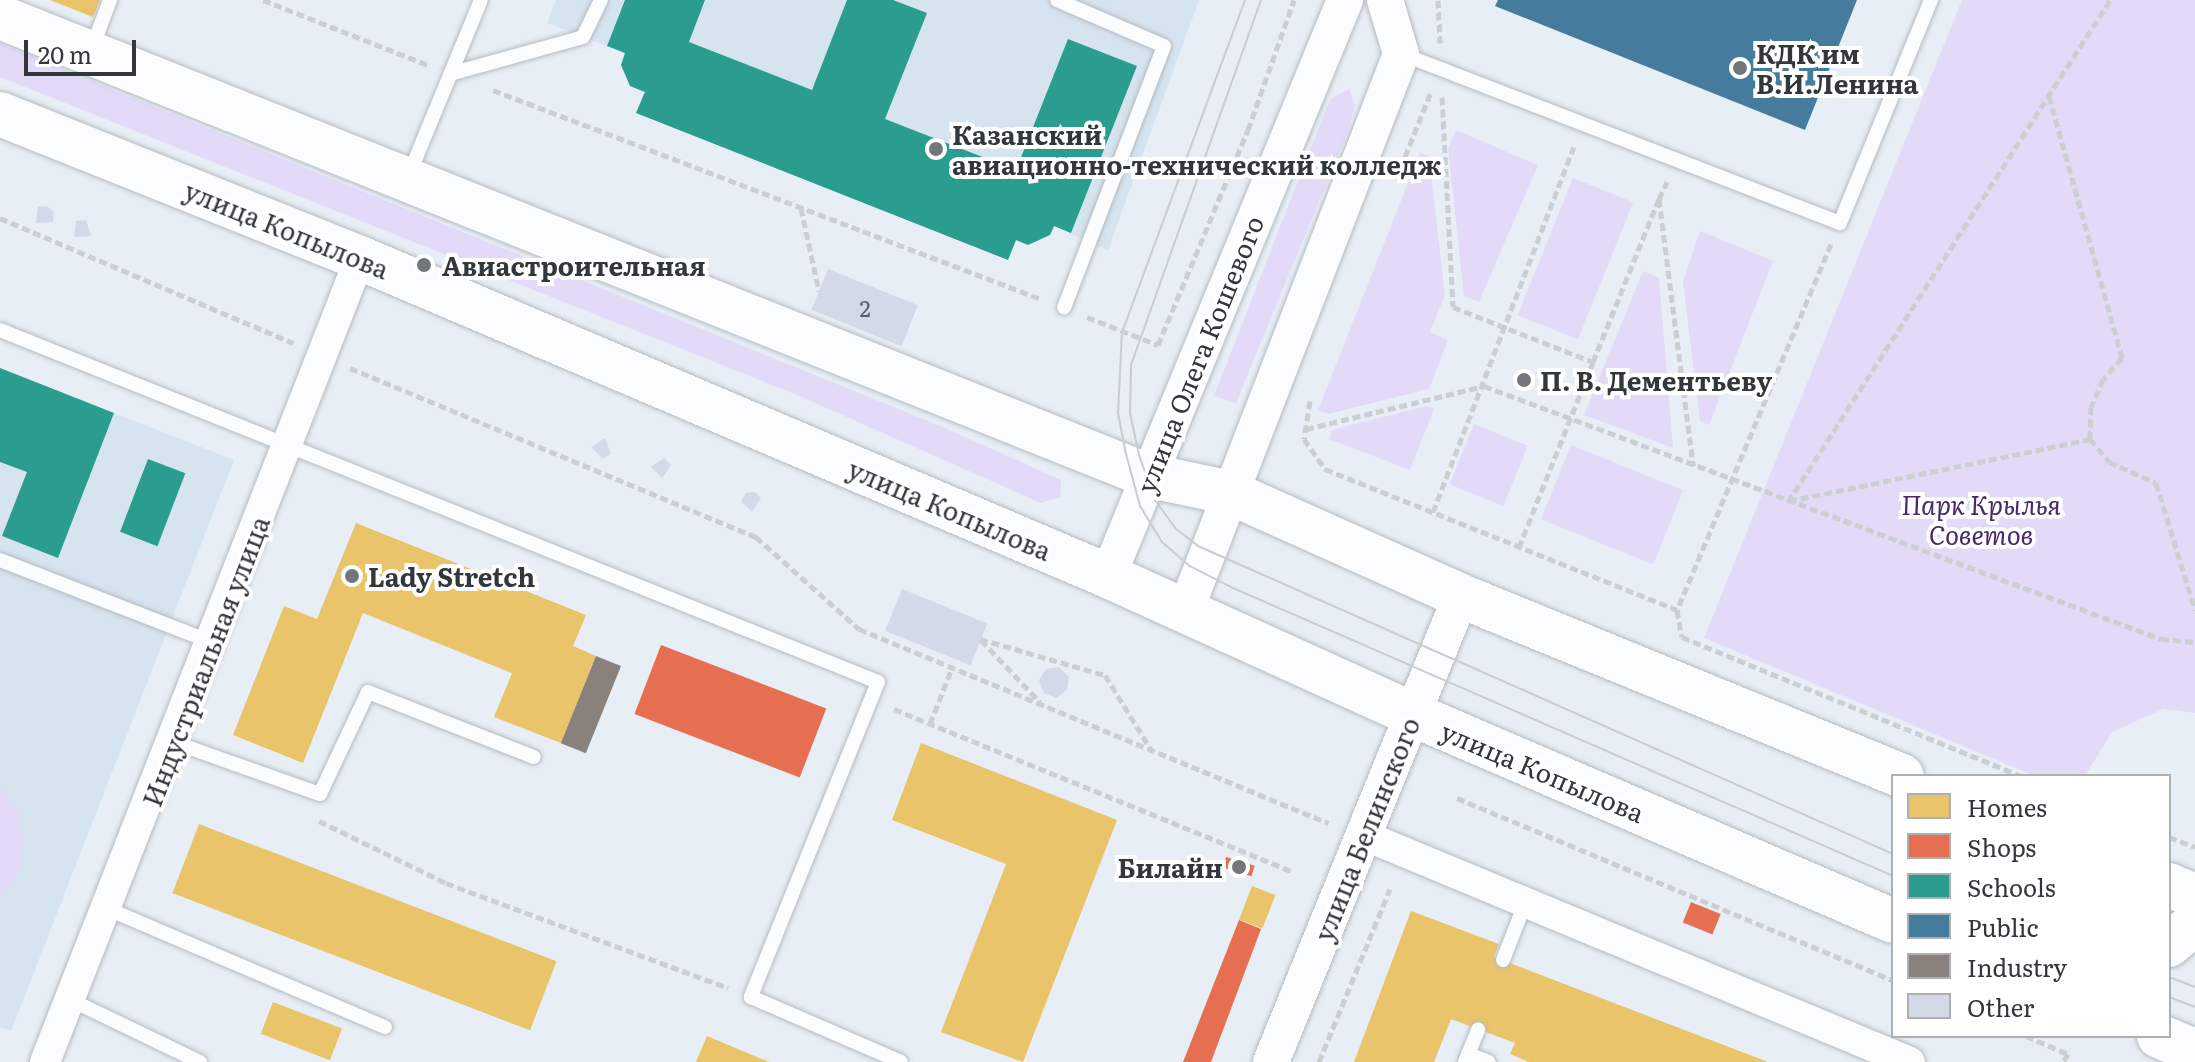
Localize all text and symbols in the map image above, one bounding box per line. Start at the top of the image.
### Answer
scale bar [28,24,140,74]
text: 20 m [38,36,92,71]
place label: КДК им В.И.Ленина [1756,37,1919,98]
marker: КДК им В.И.Ленина [1731,59,1749,77]
place label: Казанский авиационно-технический колледж [952,118,1441,180]
marker: Казанский авиационно-технический колледж [927,140,945,158]
street label: улица Копылова [180,174,394,284]
street label: улица Олега Кошевого [1129,211,1269,497]
place label: Авиастроительная [442,249,706,281]
marker: Авиастроительная [413,254,435,276]
house number: 2 [859,295,871,321]
place label: П. В. Дементьеву [1540,364,1772,396]
marker: П. В. Дементьеву [1515,371,1533,389]
street label: улица Копылова [844,452,1056,566]
park label: Парк Крылья Советов [1901,488,2061,550]
street label: Индустриальная улица [135,511,275,811]
place label: Lady Stretch [368,560,535,592]
marker: Lady Stretch [343,567,361,585]
street label: улица Белинского [1307,713,1425,945]
street label: улица Копылова [1437,714,1649,828]
legend [1891,774,2171,1038]
text: Homes [1967,789,2047,824]
text: Shops [1967,829,2036,864]
place label: Билайн [1118,851,1223,883]
marker: Билайн [1230,858,1248,876]
text: Schools [1967,869,2056,904]
text: Public [1967,909,2038,944]
text: Industry [1967,949,2067,984]
text: Other [1967,989,2034,1024]

